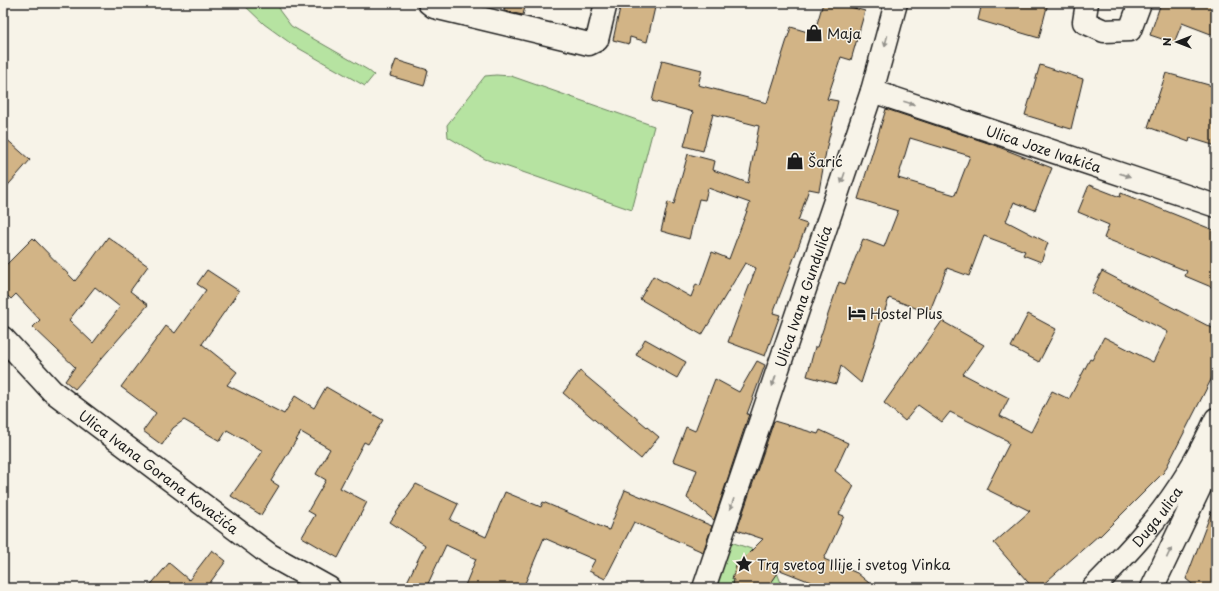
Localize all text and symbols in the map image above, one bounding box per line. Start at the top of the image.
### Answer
north arrow [1157,22,1197,62]
shop icon: Maja [804,23,824,43]
place label: Maja [827,23,861,44]
one-way arrow [883,35,889,47]
text: N [1158,37,1175,46]
one-way arrow [903,101,915,107]
street label: Ulica Joze Ivakića [983,119,1104,177]
shop icon: Šarić [785,151,805,171]
place label: Šarić [808,151,843,172]
one-way arrow [839,172,845,184]
one-way arrow [1120,173,1132,179]
street label: Ulica Ivana Gundulića [769,222,836,370]
hotel icon: Hostel Plus [847,303,867,323]
place label: Hostel Plus [870,303,943,324]
one-way arrow [771,375,777,387]
street label: Ulica Ivana Gorana Kovačića [74,404,244,539]
street label: Duga ulica [1127,482,1187,551]
one-way arrow [729,498,735,510]
one-way arrow [1166,546,1172,558]
place icon: Trg svetog Ilije i svetog Vinka [734,554,754,574]
place label: Trg svetog Ilije i svetog Vinka [757,554,951,575]

